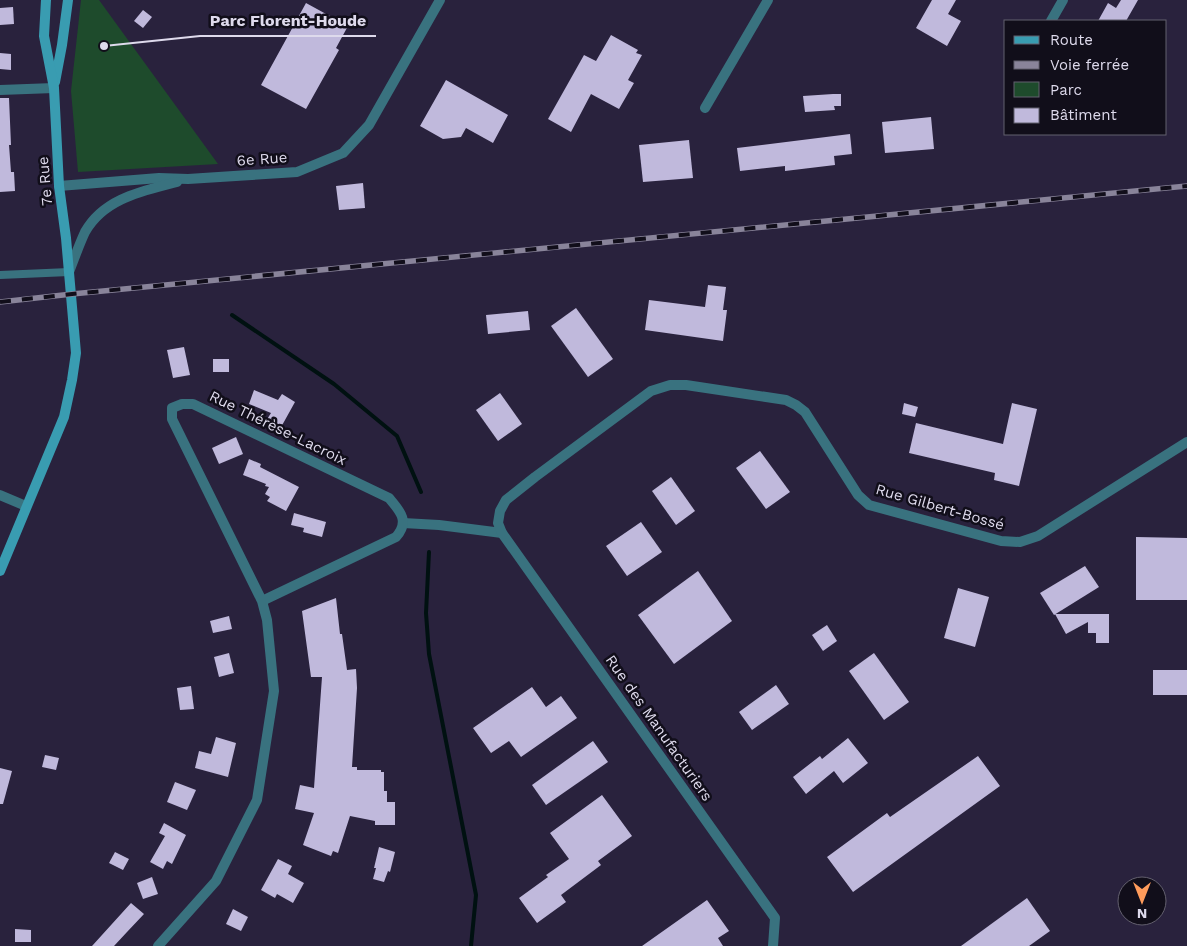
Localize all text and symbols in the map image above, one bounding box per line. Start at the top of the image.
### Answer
callout: Parc Florent-Houde [200,5,376,36]
text: Parc Florent-Houde [210,11,366,30]
legend [1004,20,1167,135]
text: Route [1050,31,1093,49]
text: Voie ferrée [1050,56,1129,74]
text: Parc [1050,81,1082,99]
text: Bâtiment [1050,106,1117,124]
street label: 6e Rue [236,148,288,170]
street label: 7e Rue [34,156,56,206]
street label: Rue Thérèse-Lacroix [206,387,350,469]
street label: Rue Gilbert-Bossé [874,480,1006,534]
street label: Rue des Manufacturiers [602,652,716,805]
north arrow [1117,876,1167,926]
text: N [1137,906,1147,922]

